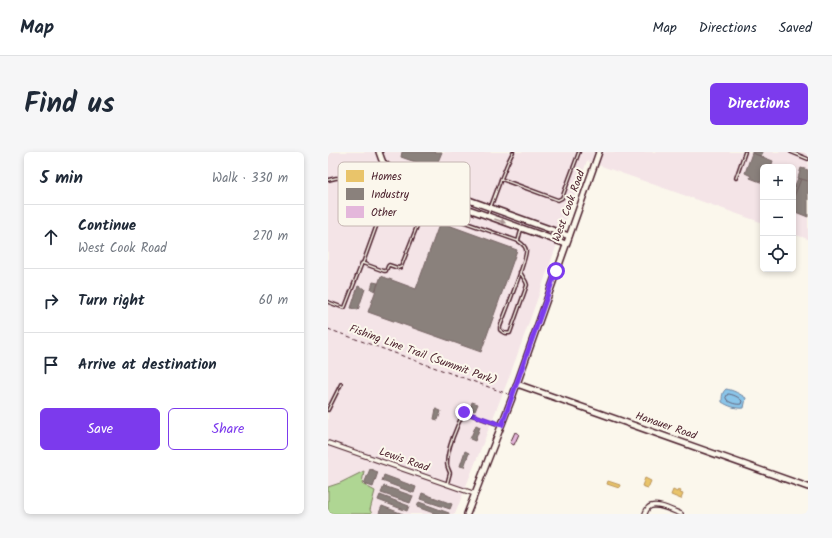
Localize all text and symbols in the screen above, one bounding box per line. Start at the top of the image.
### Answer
text: Map [20,13,54,43]
text: Map [652,17,677,39]
text: Directions [699,17,757,39]
text: Saved [779,17,812,39]
text: Find us [24,82,115,127]
button: Directions [710,83,808,125]
legend [338,162,470,226]
map controls [760,164,796,272]
button: + [760,164,796,200]
text: 5 min [40,165,83,192]
street label: West Cook Road [548,167,590,244]
text: Walk · 330 m [212,168,288,189]
text: Homes [371,168,402,186]
text: Industry [371,186,410,204]
button: − [760,200,796,236]
text: Other [371,204,398,222]
text: Continue [78,214,136,238]
one-way arrow [494,218,506,224]
icon: ahead [40,226,62,248]
text: 270 m [252,226,288,247]
button: locate [760,236,796,272]
text: West Cook Road [78,238,167,259]
route start [547,262,565,280]
text: Turn right [78,289,145,313]
icon: right [40,290,62,312]
text: 60 m [259,290,288,311]
street label: Fishing Line Trail (Summit Park) [347,320,499,390]
text: Arrive at destination [78,353,217,377]
icon: arrive [40,354,62,376]
route end [455,403,473,421]
street label: Hanauer Road [633,407,700,445]
button: Save [40,408,160,450]
button: Share [168,408,288,450]
street label: Lewis Road [376,443,432,477]

